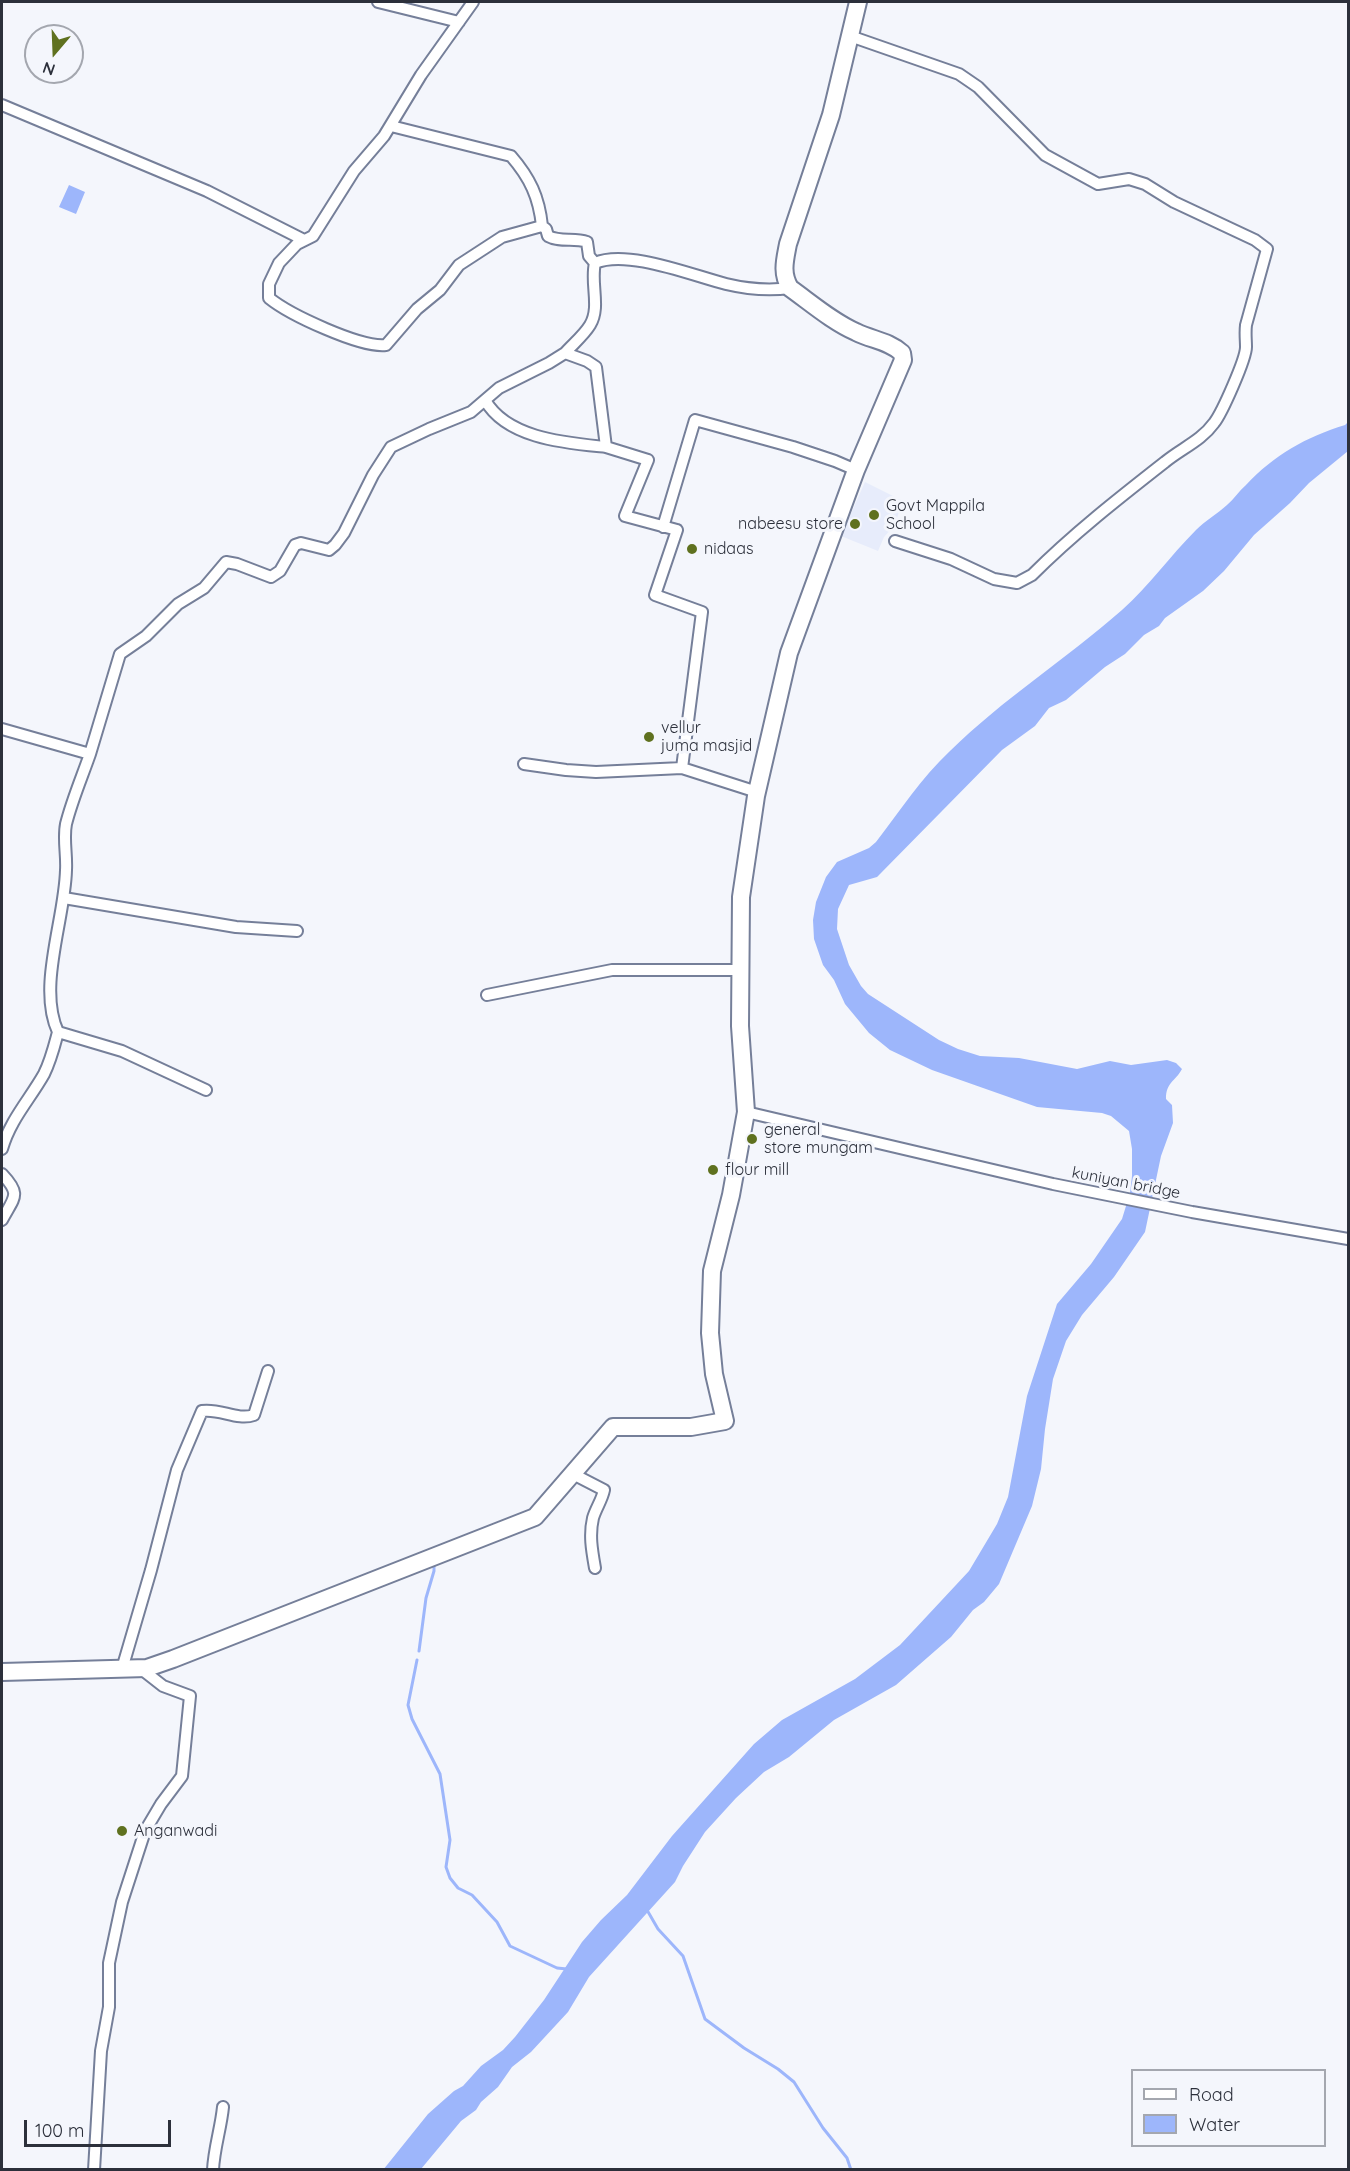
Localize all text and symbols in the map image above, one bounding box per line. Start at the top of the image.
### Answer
north arrow [24,24,84,84]
text: N [40,58,58,81]
place label: Govt Mappila School [886,496,985,534]
marker: Govt Mappila School [867,508,881,522]
place label: nabeesu store [738,514,843,534]
marker: nabeesu store [848,517,862,531]
place label: nidaas [704,539,753,559]
marker: nidaas [685,542,699,556]
place label: vellur juma masjid [661,718,752,756]
marker: vellur juma masjid [642,730,656,744]
place label: general store mungam [764,1120,873,1158]
marker: general store mungam [745,1132,759,1146]
place label: flour mill [725,1160,789,1180]
marker: flour mill [706,1163,720,1177]
street label: kuniyan bridge [1070,1163,1182,1203]
place label: Anganwadi [134,1821,217,1841]
marker: Anganwadi [115,1824,129,1838]
legend [1131,2069,1326,2147]
text: Road [1189,2083,1234,2106]
scale bar [27,2108,174,2146]
text: Water [1189,2113,1240,2136]
text: 100 m [35,2119,84,2142]

